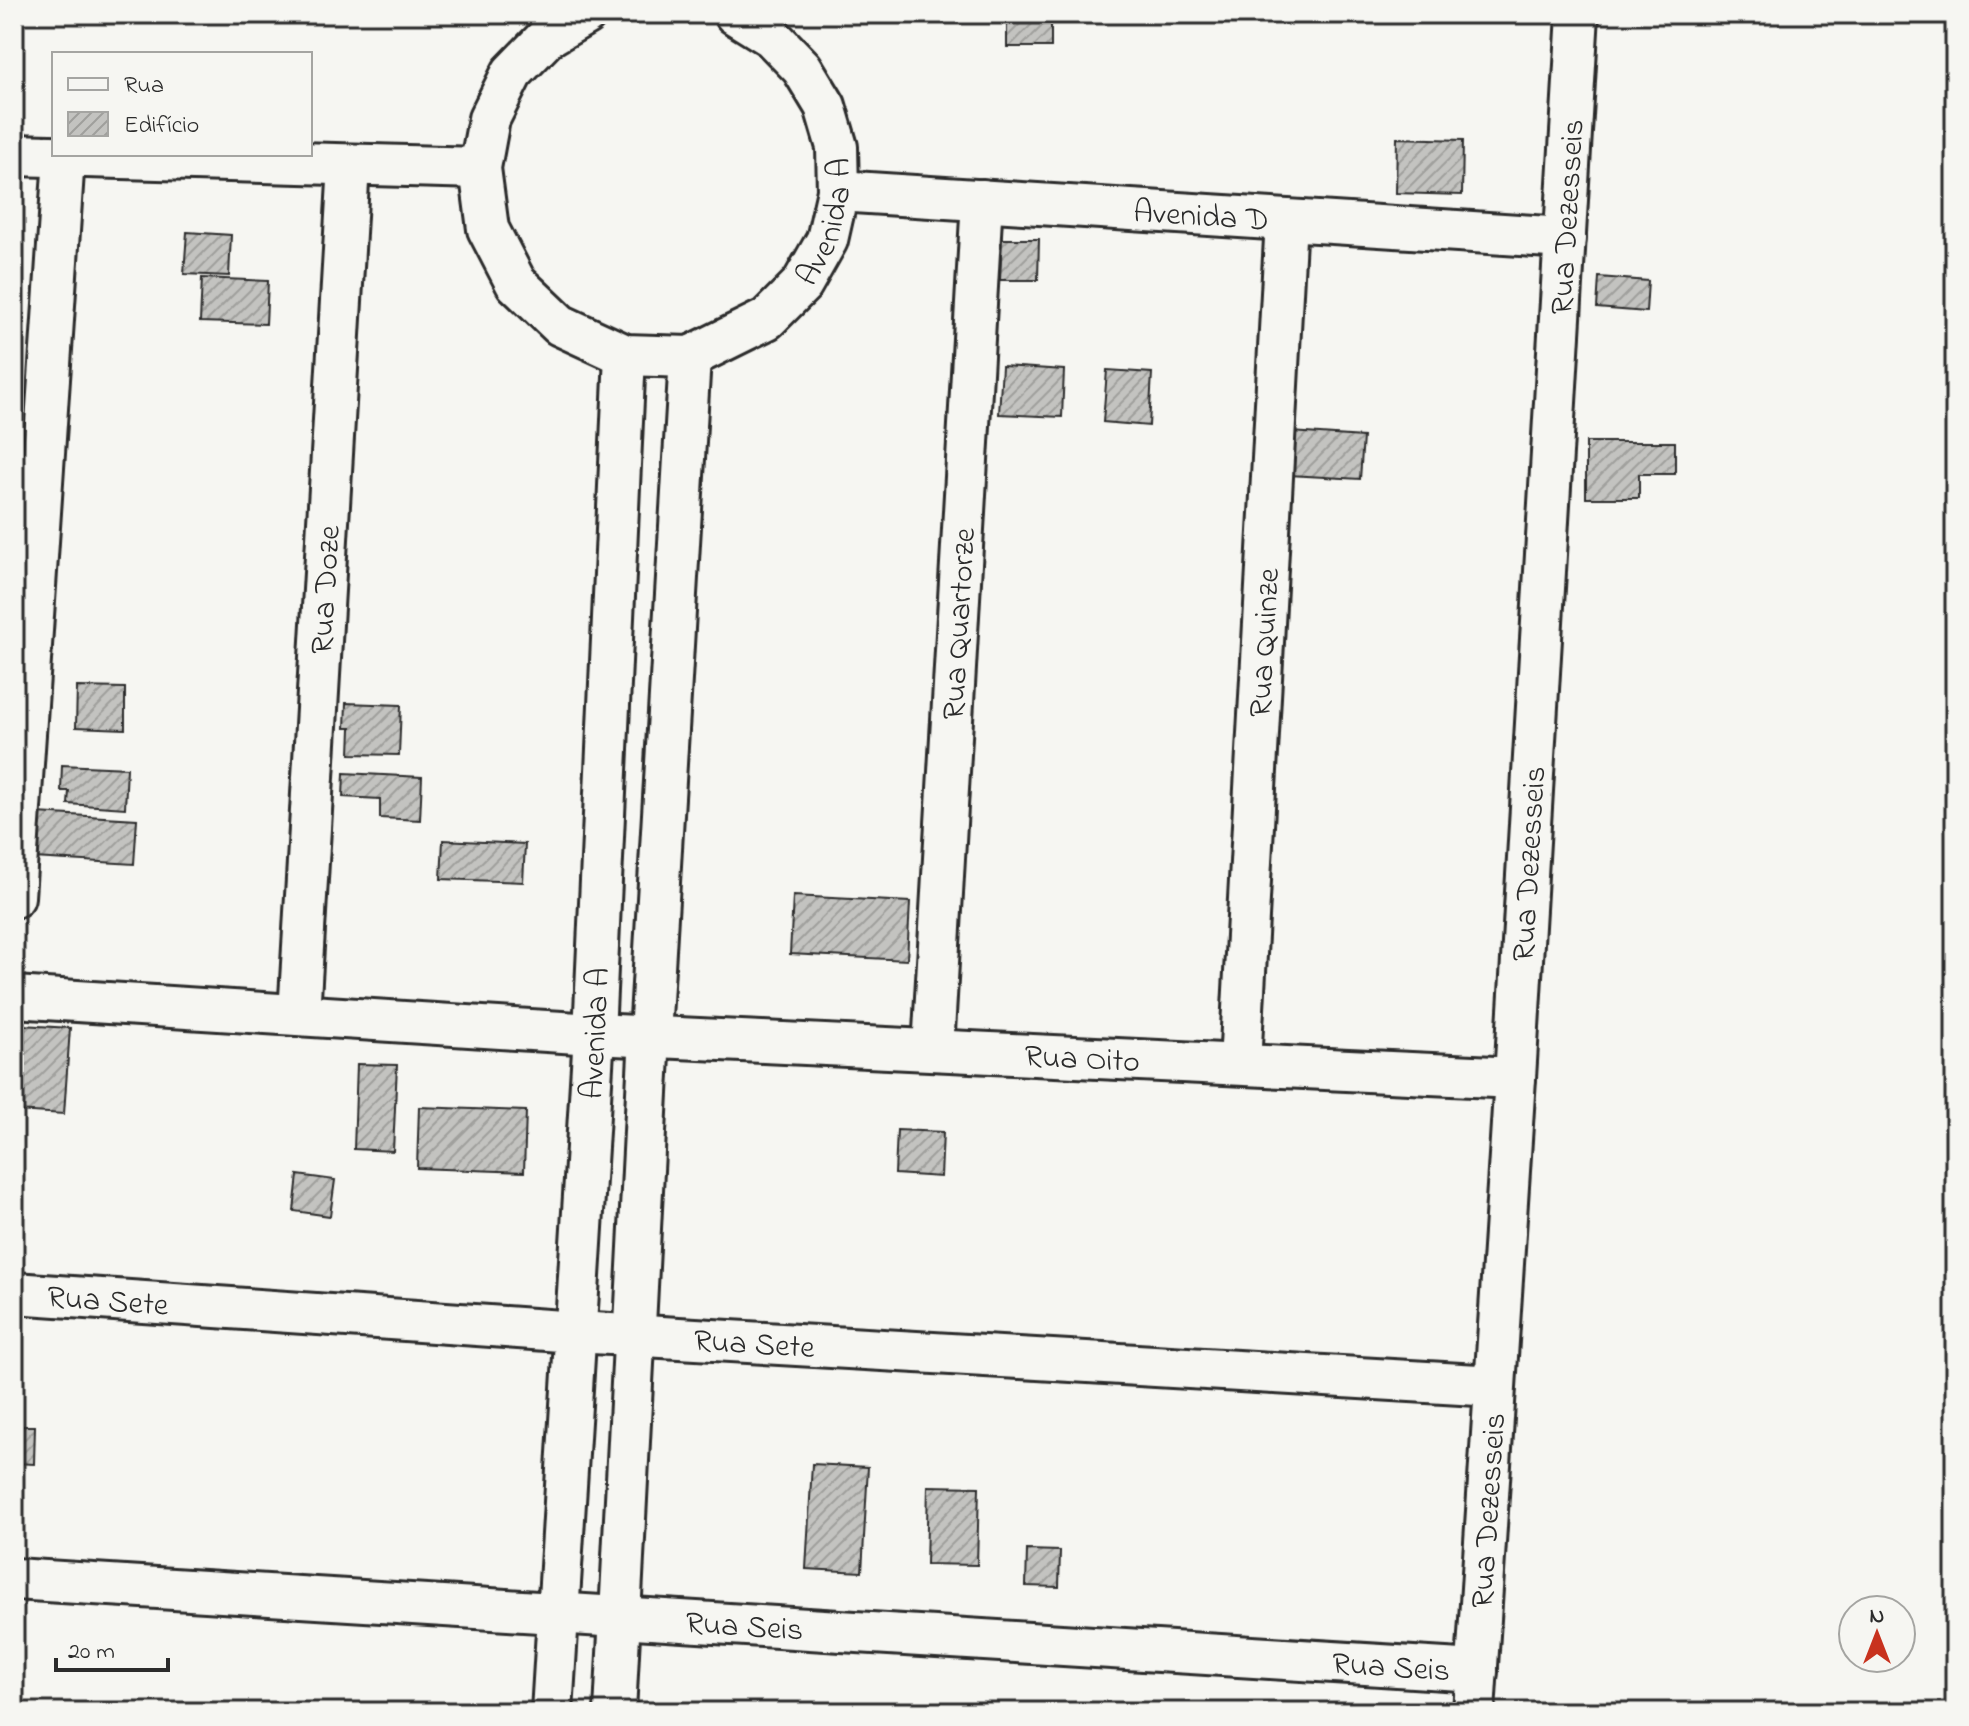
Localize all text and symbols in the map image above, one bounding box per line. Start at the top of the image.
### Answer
legend [52,52,312,156]
text: Rua [124,69,164,104]
text: Edifício [124,109,199,144]
street label: Rua Dezesseis [1540,118,1599,316]
street label: Avenida A [786,157,866,295]
street label: Avenida D [1132,190,1270,246]
street label: Rua Doze [300,523,355,656]
street label: Rua Quartorze [932,526,990,721]
street label: Rua Quinze [1239,566,1294,719]
street label: Rua Dezesseis [1502,765,1560,963]
street label: Avenida A [570,966,624,1101]
street label: Rua Oito [1023,1035,1141,1087]
street label: Rua Sete [45,1275,170,1331]
street label: Rua Sete [692,1319,817,1373]
street label: Rua Dezesseis [1461,1411,1520,1610]
north arrow [1837,1594,1917,1674]
street label: Rua Seis [684,1601,805,1656]
text: N [1870,1601,1884,1633]
scale bar [56,1622,168,1672]
text: 20 m [68,1635,115,1670]
street label: Rua Seis [1331,1642,1452,1696]

